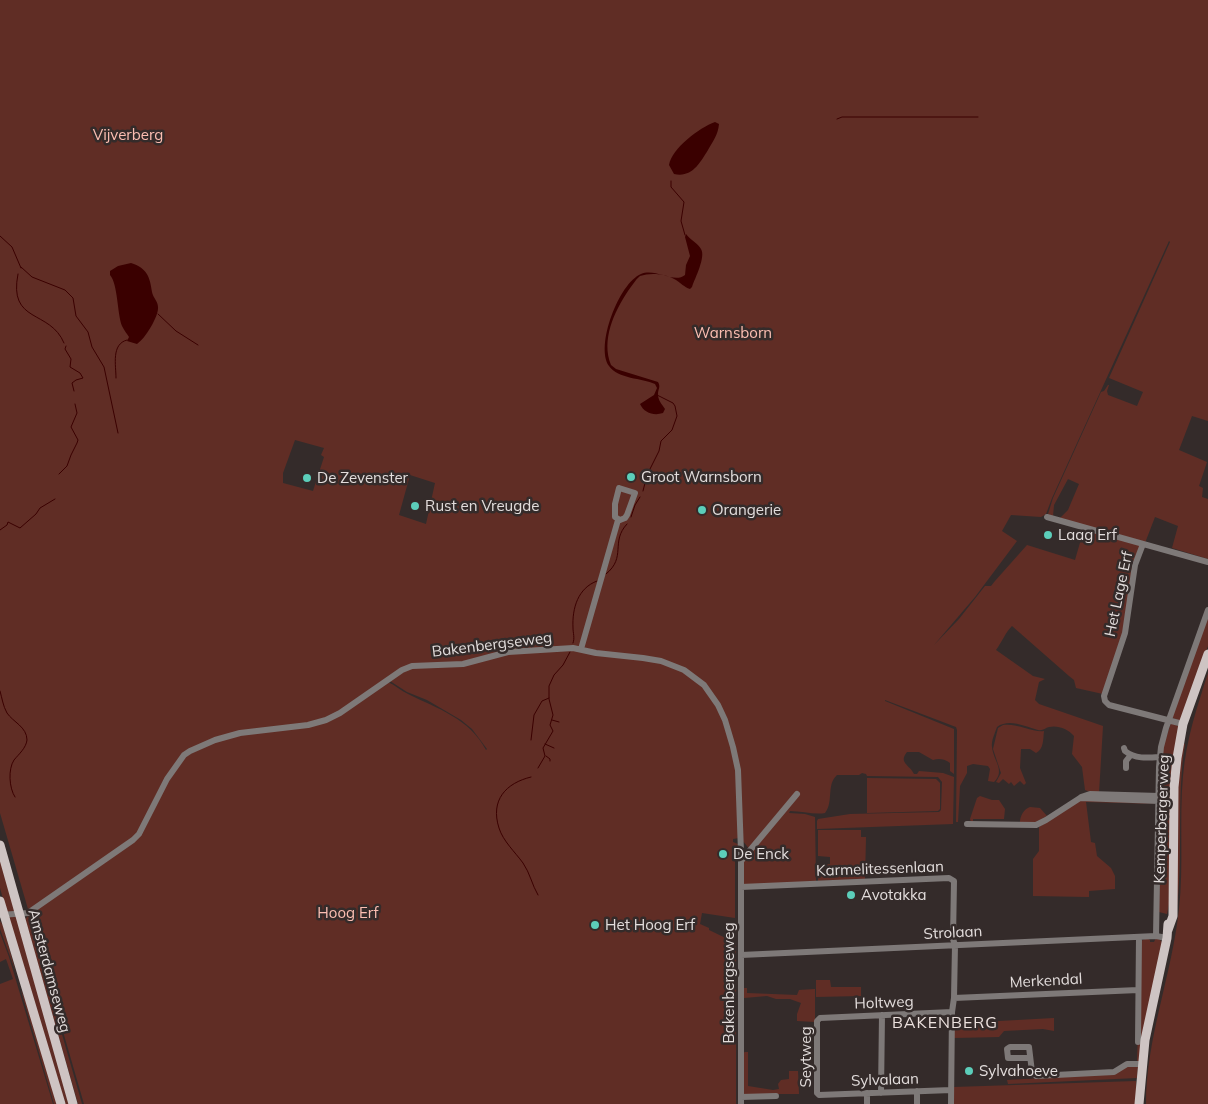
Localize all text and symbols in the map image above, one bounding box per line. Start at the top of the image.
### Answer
park label: Vijverberg [93,126,163,144]
park label: Warnsborn [694,324,772,342]
place label: Groot Warnsborn [641,468,762,486]
place label: De Zevenster [317,469,408,487]
marker: Groot Warnsborn [625,471,637,483]
marker: De Zevenster [301,472,313,484]
place label: Rust en Vreugde [425,497,539,515]
marker: Rust en Vreugde [409,500,421,512]
place label: Orangerie [712,501,781,519]
marker: Orangerie [696,504,708,516]
place label: Laag Erf [1058,526,1117,544]
marker: Laag Erf [1042,529,1054,541]
street label: Het Lage Erf [1101,550,1137,638]
street label: Bakenbergseweg [431,629,553,661]
street label: Kemperbergerweg [1151,754,1173,884]
place label: De Enck [733,845,789,863]
marker: De Enck [717,848,729,860]
street label: Karmelitessenlaan [816,858,944,880]
place label: Avotakka [861,886,927,904]
marker: Avotakka [845,889,857,901]
park label: Hoog Erf [317,904,379,922]
street label: Amsterdamseweg [24,907,74,1035]
place label: Het Hoog Erf [605,916,695,934]
marker: Het Hoog Erf [589,919,601,931]
street label: Strolaan [923,922,983,944]
street label: Bakenbergseweg [720,923,738,1043]
street label: Merkendal [1009,970,1083,992]
street label: Holtweg [854,993,914,1013]
district label: BAKENBERG [891,1013,999,1033]
street label: Seytweg [797,1027,815,1087]
place label: Sylvahoeve [979,1062,1058,1080]
marker: Sylvahoeve [963,1065,975,1077]
street label: Sylvalaan [851,1070,919,1090]

